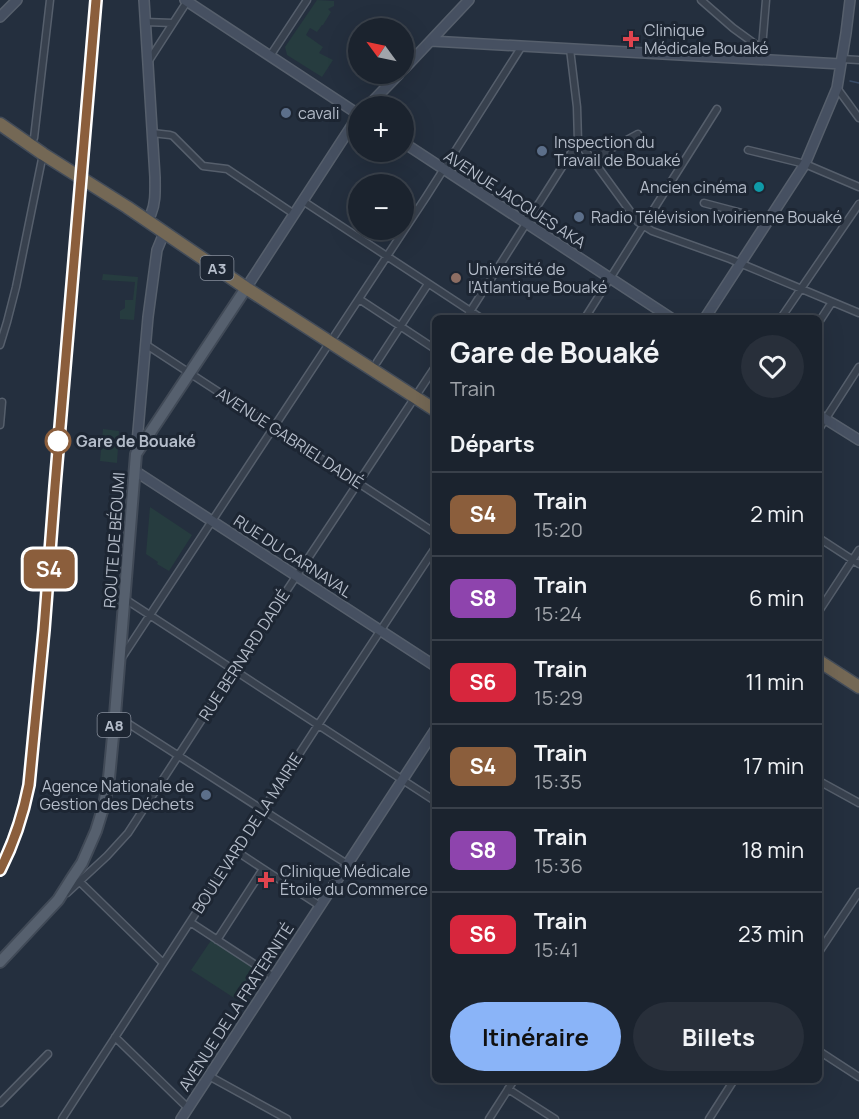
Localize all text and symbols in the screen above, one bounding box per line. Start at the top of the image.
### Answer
north arrow [348,18,414,84]
map controls [348,18,414,240]
place label: Clinique Médicale Bouaké [644,19,769,59]
marker: Clinique Médicale Bouaké [622,30,640,48]
button: + [348,96,414,162]
place label: cavali [298,102,339,124]
marker: cavali [279,106,293,120]
place label: Inspection du Travail de Bouaké [554,131,681,171]
marker: Inspection du Travail de Bouaké [535,144,549,158]
street label: AVENUE JACQUES AKA [440,145,590,253]
button: − [348,174,414,240]
place label: Ancien cinéma [640,176,747,198]
marker: Ancien cinéma [752,180,766,194]
place label: Radio Télévision Ivoirienne Bouaké [591,206,842,228]
marker: Radio Télévision Ivoirienne Bouaké [572,210,586,224]
road number: A3 [200,256,234,280]
place label: Université de l'Atlantique Bouaké [468,258,607,298]
marker: Université de l'Atlantique Bouaké [449,271,463,285]
text: Gare de Bouaké [450,333,660,371]
button: heart [741,335,804,398]
text: Train [450,375,495,402]
street label: AVENUE GABRIEL DADIÉ [212,382,368,494]
marker: Gare de Bouaké [45,428,71,454]
text: Départs [450,429,535,459]
place label: Gare de Bouaké [76,430,196,452]
street label: ROUTE DE BÉOUMI [98,471,130,609]
text: Train [534,486,587,516]
text: 2 min [750,499,804,529]
text: S4 [470,500,496,528]
street label: RUE DU CARNAVAL [230,509,356,603]
text: 15:20 [534,516,583,543]
line badge: S4 [22,550,76,588]
text: S4 [36,555,62,583]
text: Train [534,570,587,600]
text: 6 min [749,583,804,613]
text: S8 [470,584,496,612]
street label: RUE BERNARD DADIÉ [193,585,295,725]
text: 15:24 [534,600,582,627]
text: Train [534,654,587,684]
text: 11 min [746,667,804,697]
text: S6 [470,668,496,696]
text: 15:29 [534,684,583,711]
road number: A8 [98,713,130,737]
text: Train [534,738,587,768]
street label: BOULEVARD DE LA MAIRIE [187,748,307,918]
text: 17 min [743,751,804,781]
text: S4 [470,752,496,780]
text: 15:35 [534,768,582,795]
place label: Agence Nationale de Gestion des Déchets [40,775,194,815]
marker: Agence Nationale de Gestion des Déchets [199,788,213,802]
text: Train [534,822,587,852]
text: 18 min [741,835,804,865]
text: S8 [470,836,496,864]
text: 15:36 [534,852,583,879]
place label: Clinique Médicale Étoile du Commerce [280,860,428,900]
marker: Clinique Médicale Étoile du Commerce [257,871,275,889]
text: Train [534,906,587,936]
street label: AVENUE DE LA FRATERNITÉ [173,919,299,1095]
text: 23 min [738,919,804,949]
text: S6 [470,920,496,948]
text: 15:41 [534,936,579,963]
button: Itinéraire [450,1002,621,1071]
button: Billets [633,1002,804,1071]

